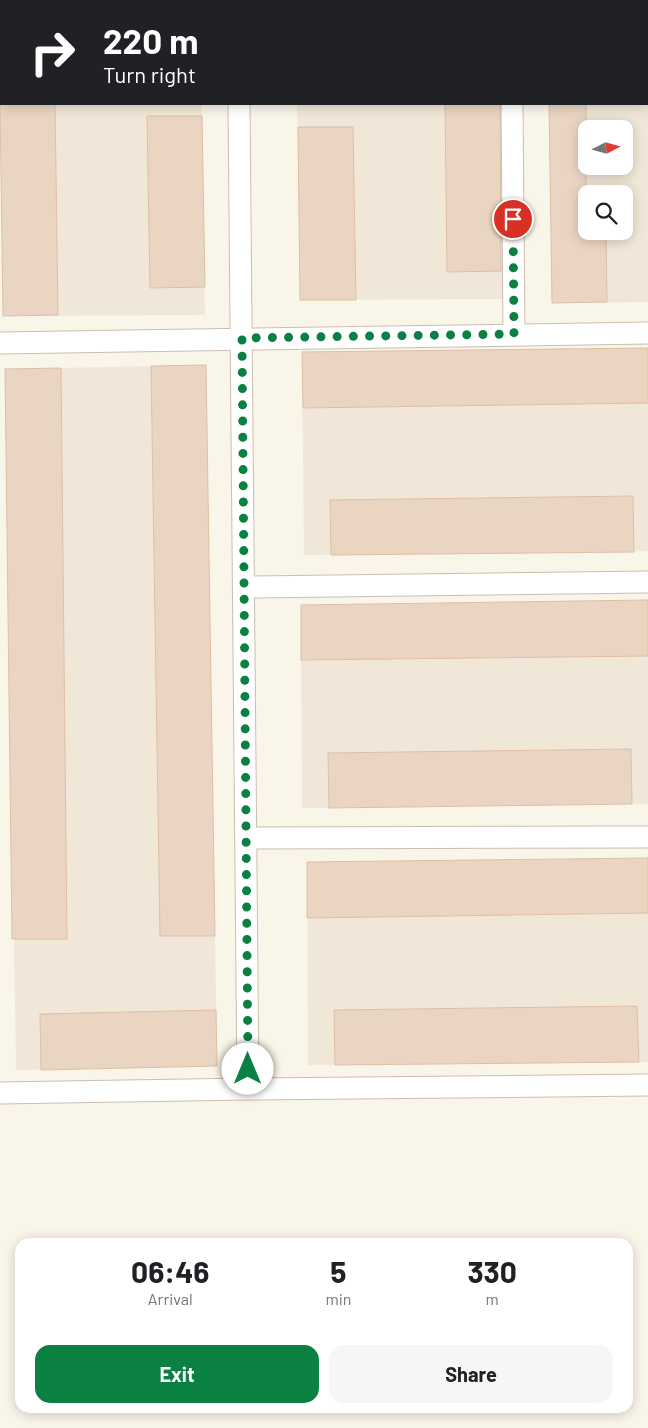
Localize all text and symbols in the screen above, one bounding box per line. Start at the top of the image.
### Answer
text: 220 m [103,19,198,61]
icon: right [20,20,85,85]
text: Turn right [103,61,196,87]
north arrow [578,120,632,175]
map controls [578,120,633,240]
button: search [578,185,633,240]
pin [492,198,534,240]
icon: arrive [499,205,527,233]
position arrow [221,1042,273,1094]
text: 06:46 [131,1253,209,1289]
text: 5 [330,1253,347,1289]
text: 330 [467,1253,517,1289]
text: Arrival [148,1289,193,1308]
text: min [325,1289,351,1308]
text: m [486,1289,499,1308]
button: Exit [35,1345,319,1403]
button: Share [329,1345,613,1403]

